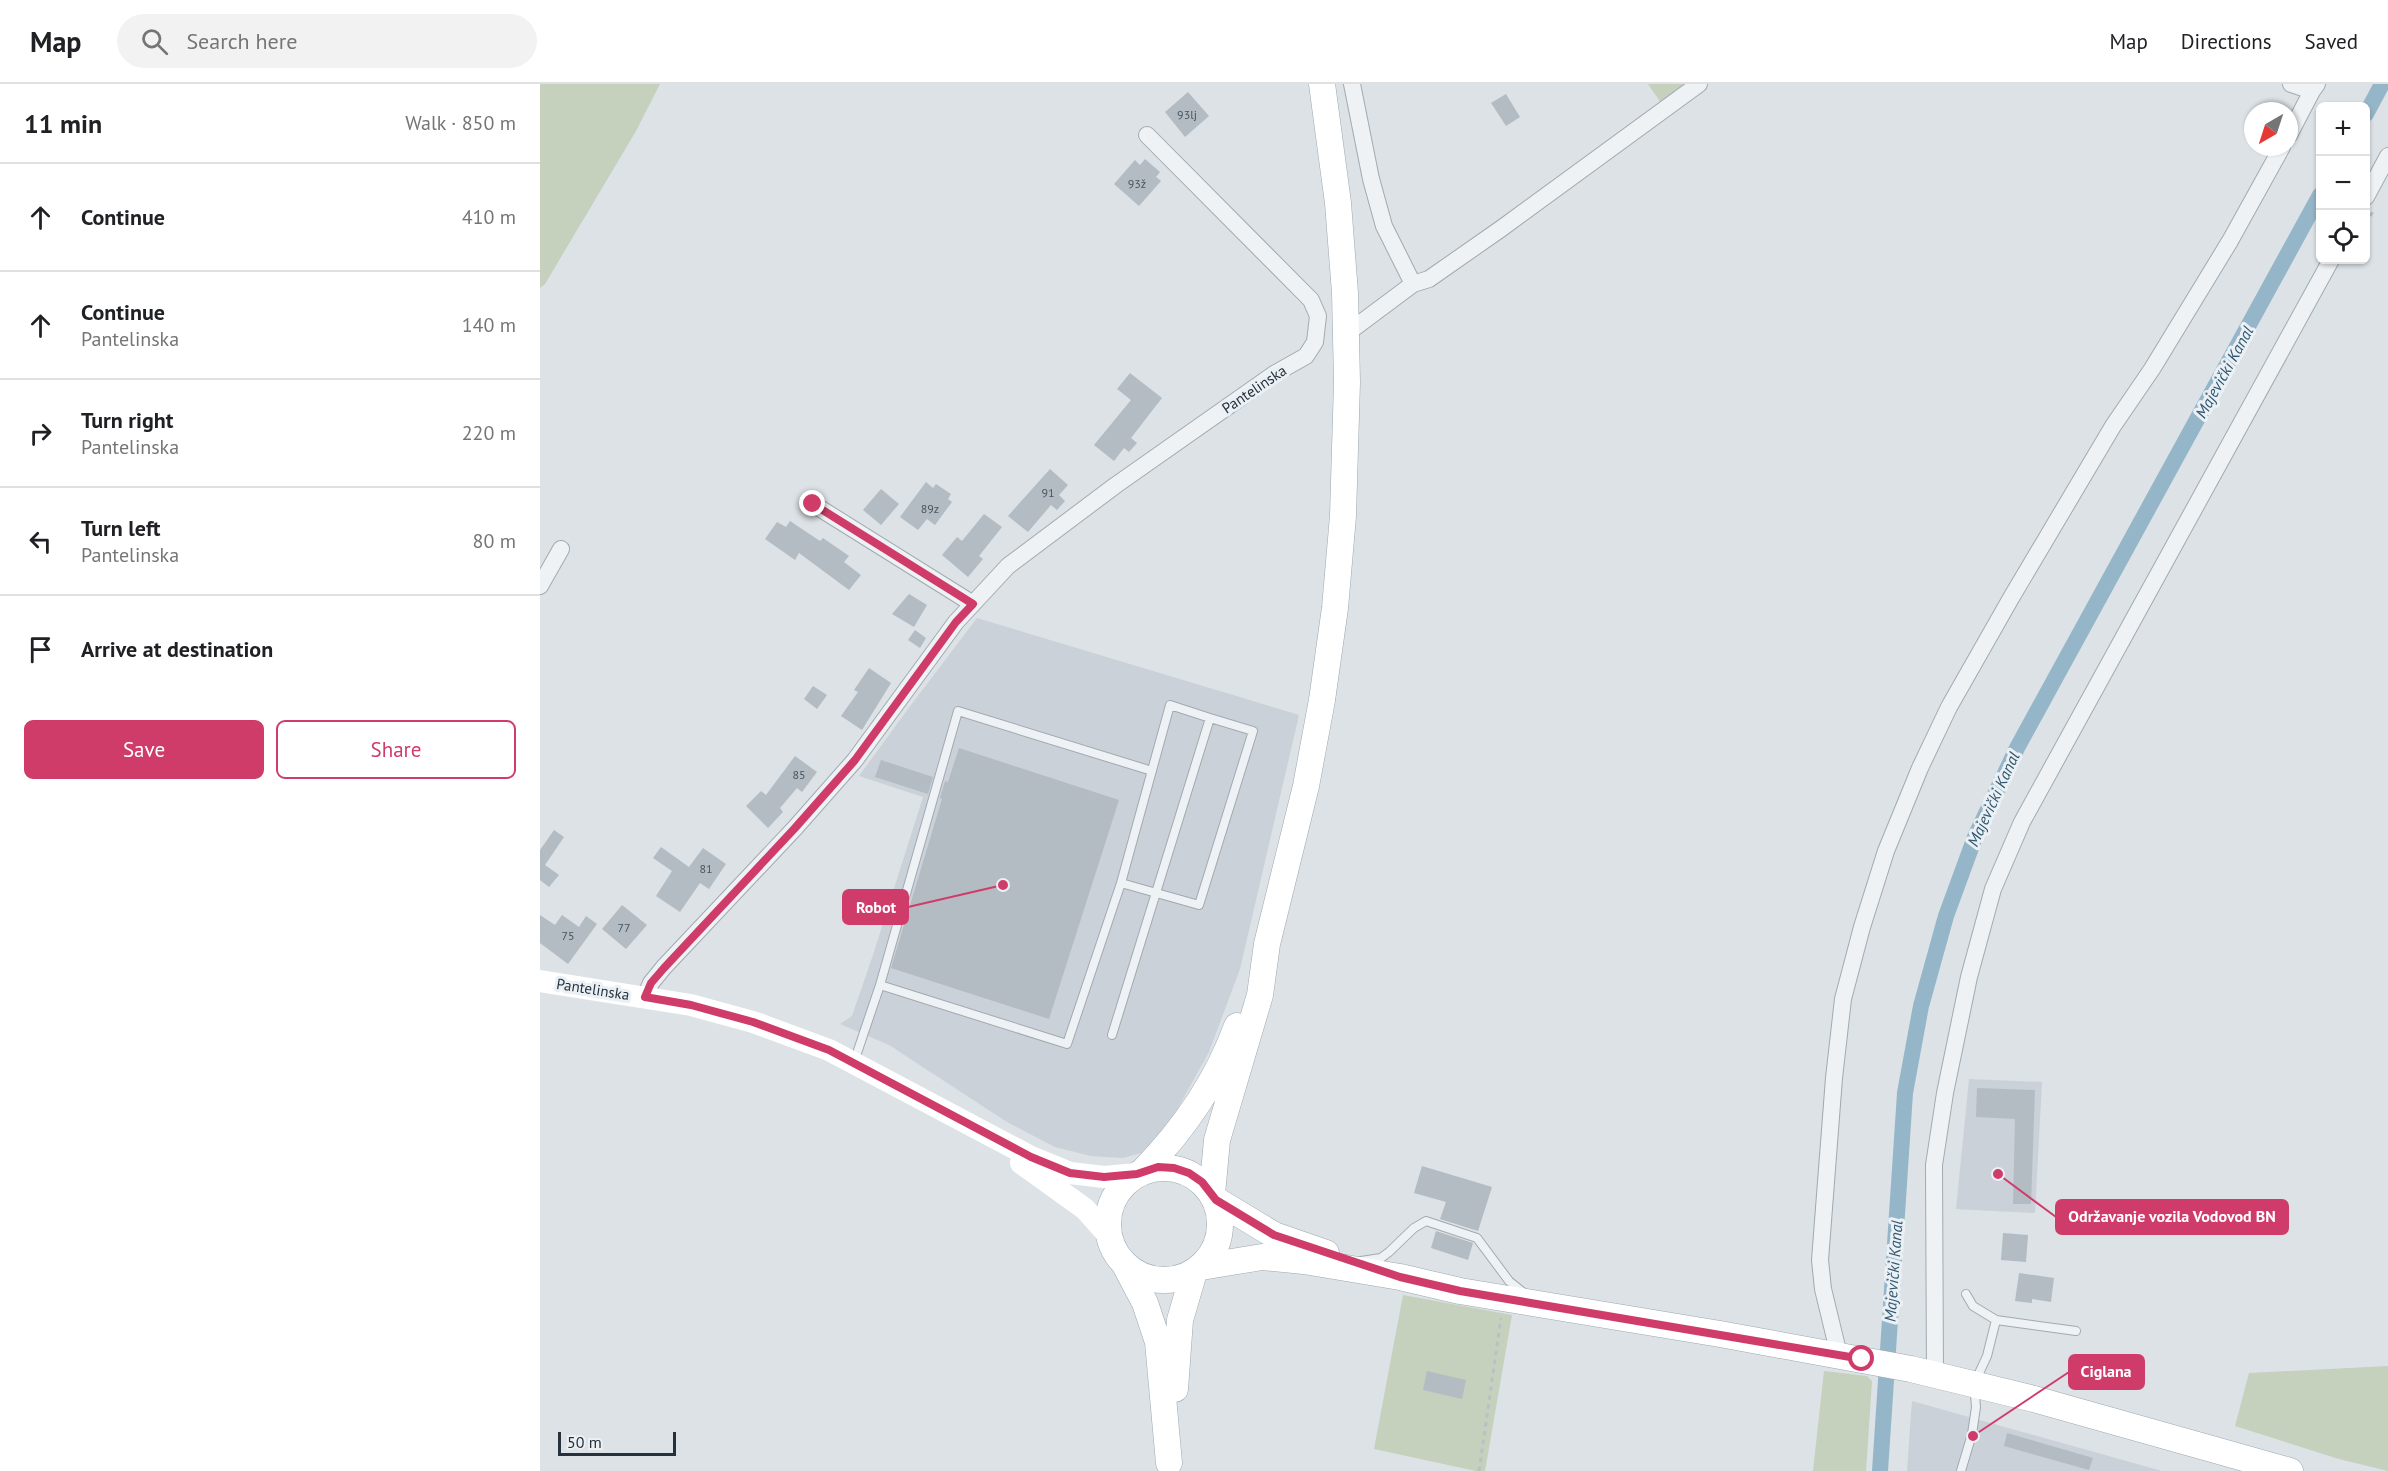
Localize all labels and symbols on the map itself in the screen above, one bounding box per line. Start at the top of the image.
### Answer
north arrow [2244,102,2298,156]
house number: 93lj [1177,107,1197,122]
house number: 93ž [1128,176,1146,191]
water label: Majevički Kanal [2191,322,2258,421]
street label: Pantelinska [1218,361,1290,417]
house number: 91 [1041,485,1055,500]
route end [799,490,825,516]
house number: 89z [921,501,939,516]
water label: Majevički Kanal [1962,748,2024,849]
house number: 85 [792,767,806,782]
house number: 81 [699,861,713,876]
callout: Robot [843,890,908,924]
text: Robot [856,897,897,917]
house number: 77 [617,920,631,935]
house number: 75 [561,928,575,943]
street label: Pantelinska [555,974,631,1004]
callout: Održavanje vozila Vodovod BN [2056,1200,2288,1234]
text: Održavanje vozila Vodovod BN [2068,1206,2276,1226]
water label: Majevički Kanal [1879,1219,1907,1323]
route start [1848,1345,1874,1371]
callout: Ciglana [2069,1355,2144,1389]
text: Ciglana [2080,1361,2132,1381]
scale bar [558,1429,676,1456]

